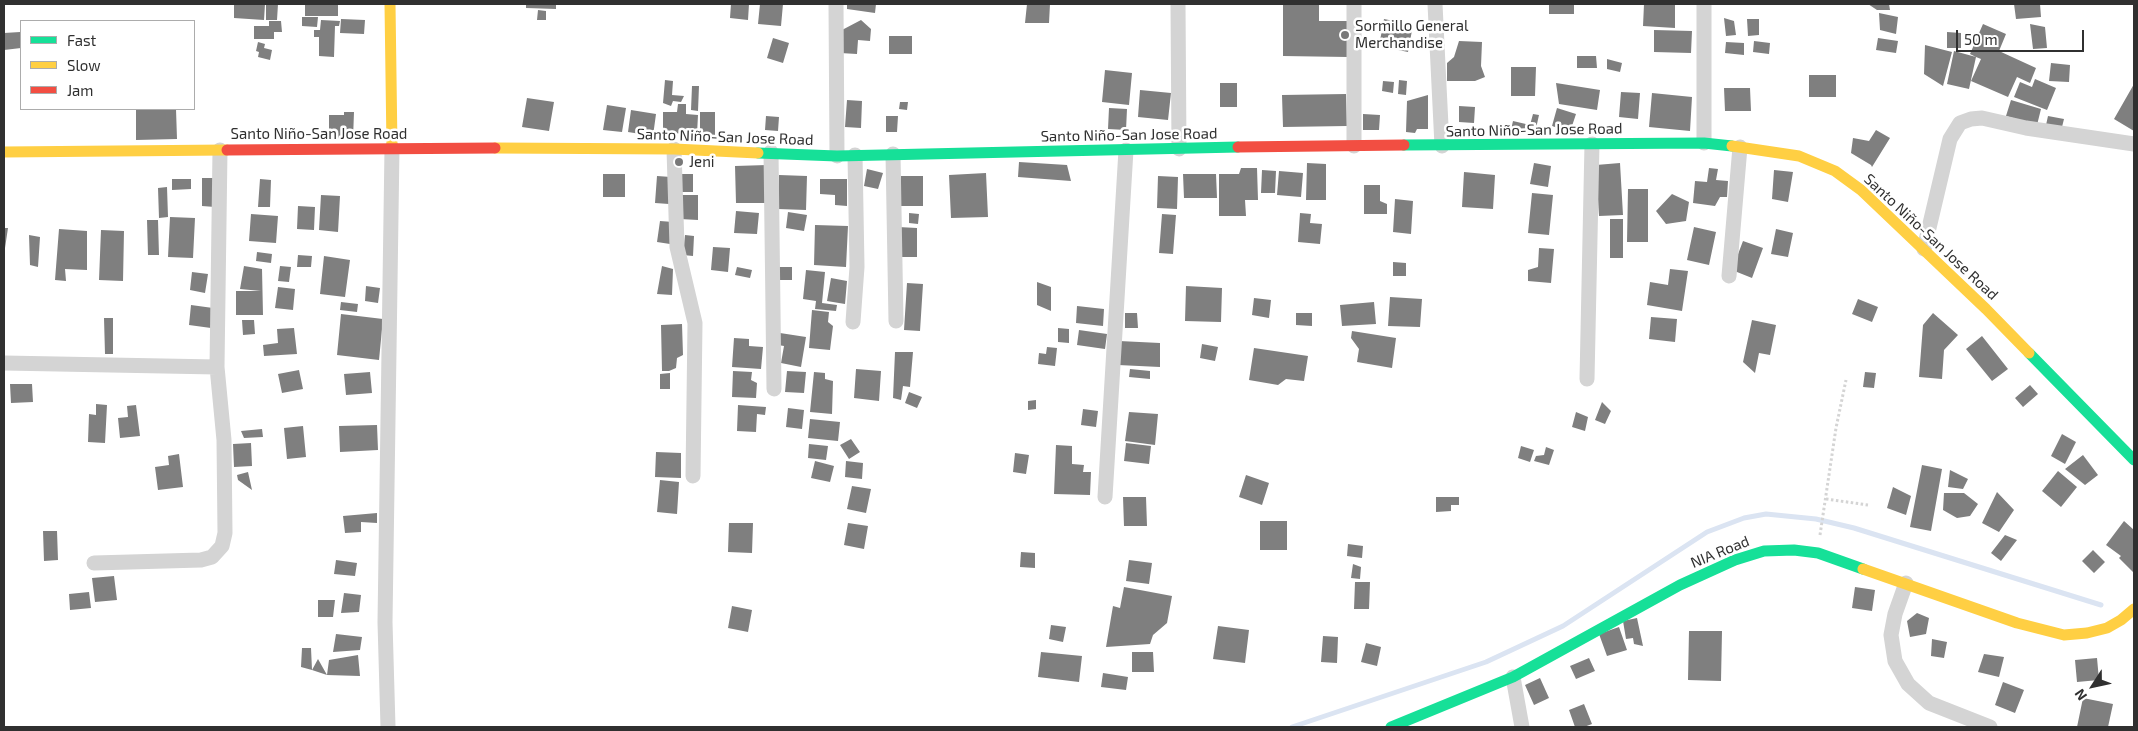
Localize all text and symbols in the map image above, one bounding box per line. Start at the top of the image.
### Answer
place label: Sormillo General Merchandise [1355,17,1469,52]
legend [20,20,195,110]
scale bar [1958,20,2086,52]
marker: Sormillo General Merchandise [1339,29,1351,41]
text: 50 m [1964,30,1998,48]
text: Fast [67,31,96,49]
text: Slow [67,56,101,74]
text: Jam [67,81,93,99]
street label: Santo Niño-San Jose Road [1445,119,1623,141]
street label: Santo Niño-San Jose Road [1040,124,1218,146]
street label: Santo Niño-San Jose Road [231,125,407,143]
street label: Santo Niño-San Jose Road [636,125,814,149]
place label: Jeni [689,153,715,171]
marker: Jeni [673,156,685,168]
street label: Santo Niño-San Jose Road [1860,170,2002,304]
street label: NIA Road [1688,532,1752,572]
north arrow [2068,661,2118,711]
text: N [2070,686,2090,704]

